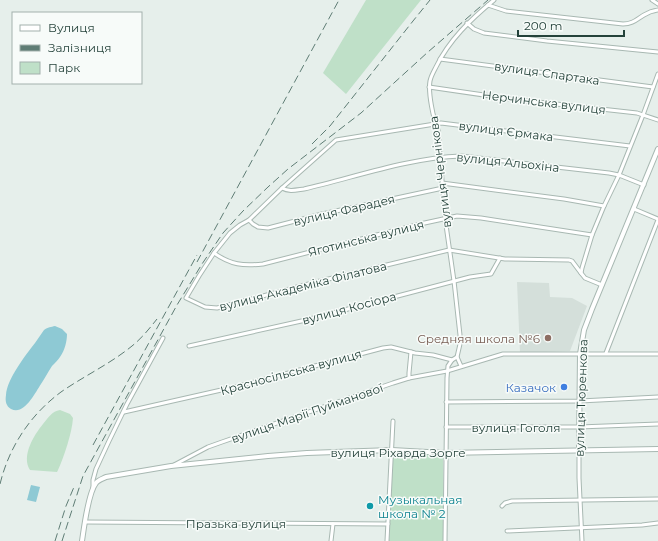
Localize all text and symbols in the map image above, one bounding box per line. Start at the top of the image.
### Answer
legend [12,12,142,84]
scale bar [518,12,624,38]
text: 200 m [524,18,563,33]
text: Вулиця [48,20,95,35]
text: Залізниця [48,40,112,55]
street label: вулиця Спартака [493,58,601,88]
text: Парк [48,60,80,75]
street label: Нерчинська вулиця [481,87,607,117]
street label: вулиця Чернікова [426,115,454,229]
street label: вулиця Єрмака [458,118,554,144]
street label: вулиця Альохіна [456,149,560,175]
street label: вулиця Фарадея [292,191,396,229]
street label: Яготинська вулиця [306,216,426,260]
street label: вулиця Академіка Філатова [218,258,388,314]
street label: вулиця Косіора [300,288,398,328]
place label: Средняя школа №6 [417,331,540,346]
marker: Средняя школа №6 [543,333,553,343]
street label: вулиця Тюренкова [571,339,591,457]
street label: Красносільська вулиця [219,346,363,398]
street label: вулиця Марії Пуйманової [229,380,385,446]
place label: Казачок [506,380,556,395]
marker: Казачок [559,382,569,392]
street label: вулиця Гоголя [471,420,561,435]
street label: вулиця Ріхарда Зорге [330,445,466,460]
place label: Музыкальная школа № 2 [378,492,463,521]
marker: Музыкальная школа № 2 [365,501,375,511]
street label: Празька вулиця [186,516,286,531]

